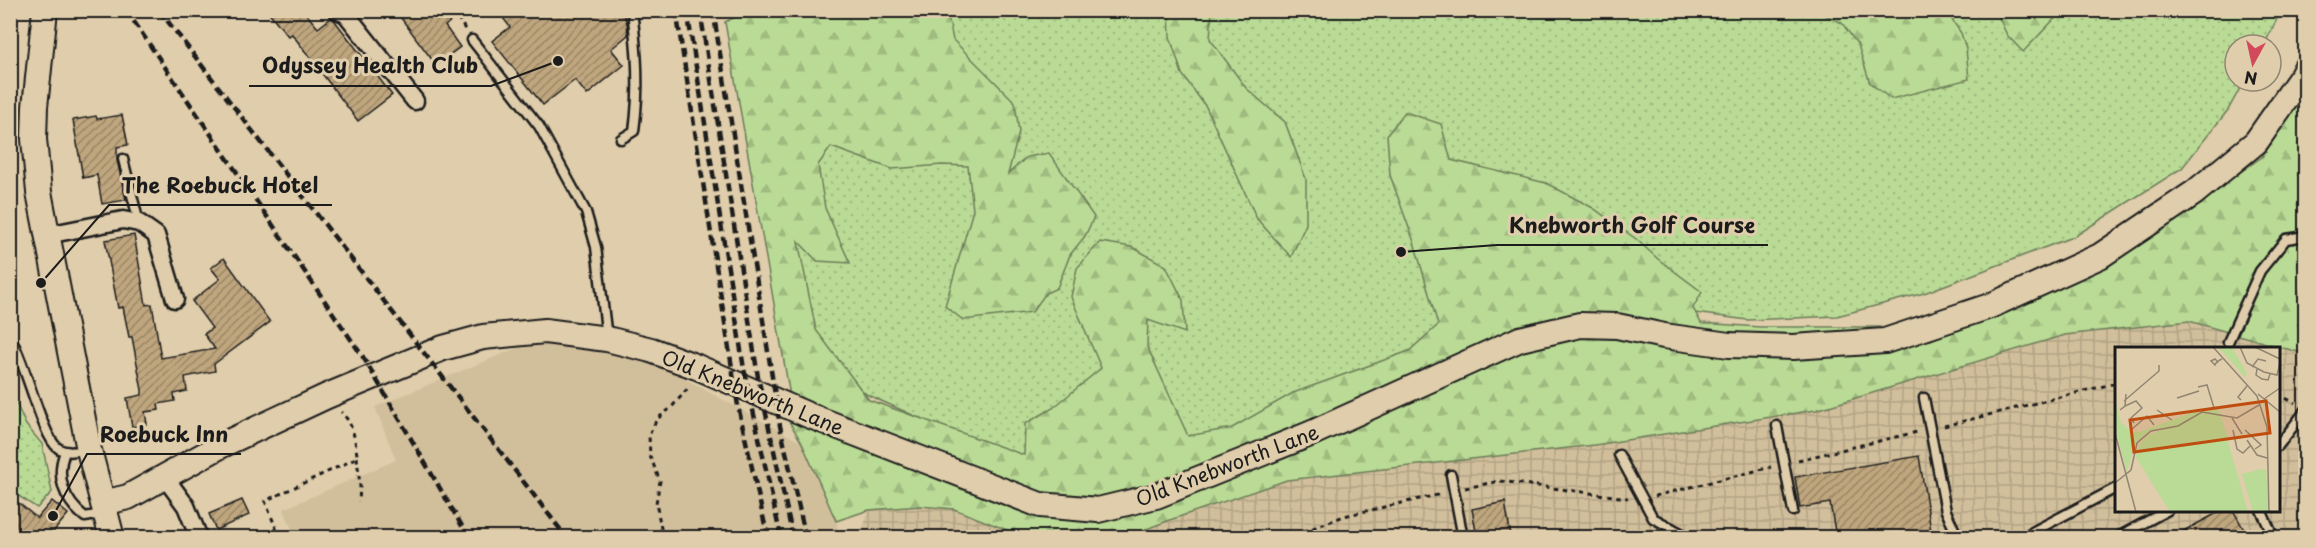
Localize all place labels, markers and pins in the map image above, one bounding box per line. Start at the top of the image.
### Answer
callout: Odyssey Health Club [249,47,491,86]
callout: The Roebuck Hotel [109,166,332,205]
callout: Knebworth Golf Course [1497,206,1768,245]
callout: Roebuck Inn [87,415,241,454]

